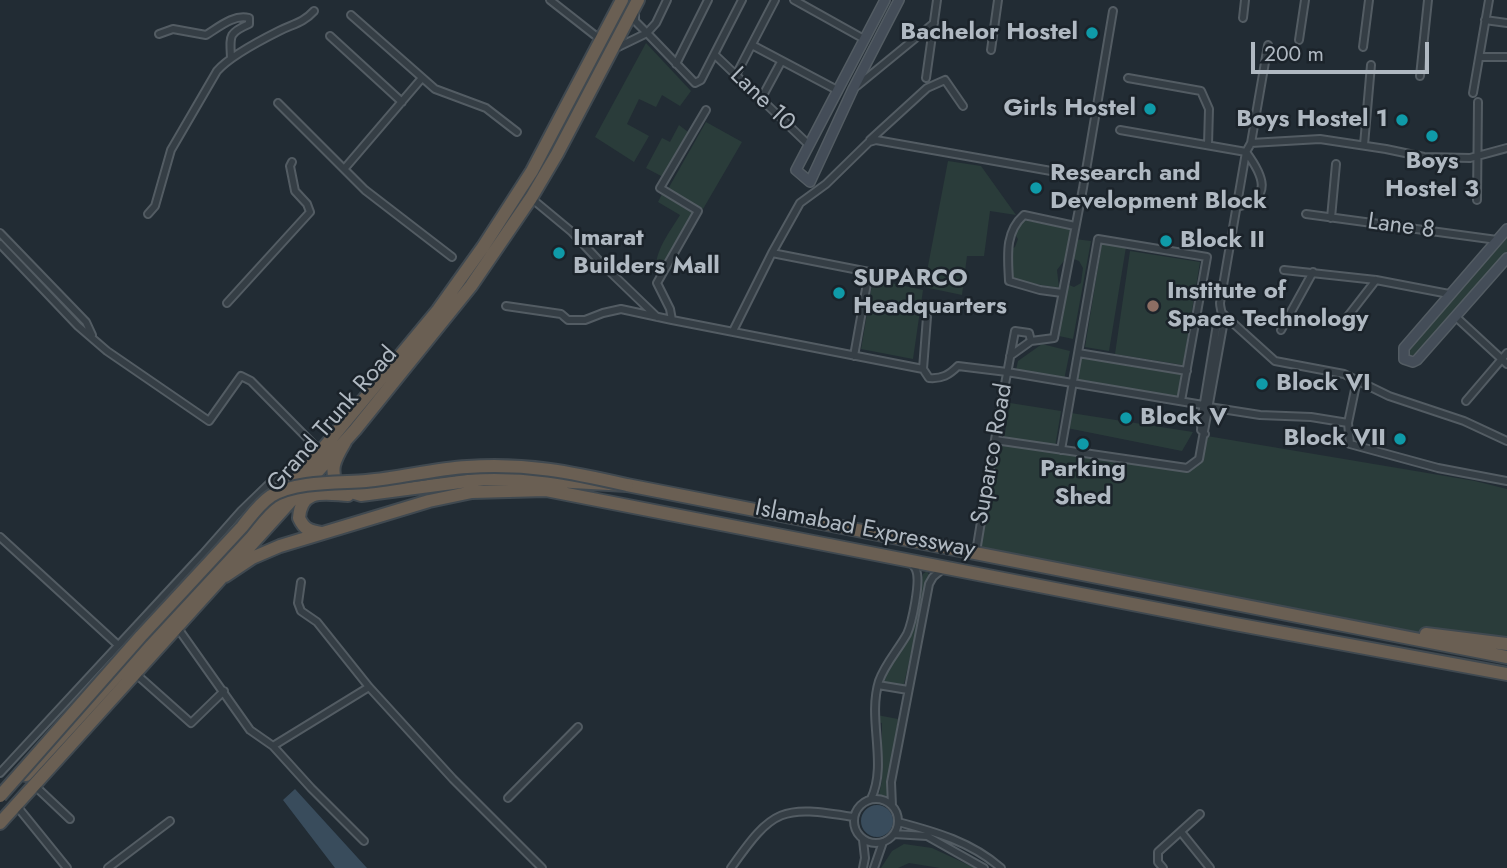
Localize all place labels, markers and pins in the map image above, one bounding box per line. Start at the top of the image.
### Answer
place label: Bachelor Hostel [900,19,1078,47]
marker: Bachelor Hostel [1084,25,1100,41]
place label: Girls Hostel [1004,95,1136,123]
marker: Girls Hostel [1142,101,1158,117]
place label: Boys Hostel 1 [1236,106,1388,134]
marker: Boys Hostel 1 [1394,112,1410,128]
marker: Boys Hostel 3 [1424,128,1440,144]
place label: Boys Hostel 3 [1385,148,1479,204]
place label: Research and Development Block [1050,160,1267,216]
marker: Research and Development Block [1028,180,1044,196]
place label: Imarat Builders Mall [573,225,720,281]
place label: Block II [1180,227,1265,255]
marker: Block II [1158,233,1174,249]
marker: Imarat Builders Mall [551,245,567,261]
place label: SUPARCO Headquarters [853,265,1007,321]
place label: Institute of Space Technology [1167,278,1369,334]
marker: SUPARCO Headquarters [831,285,847,301]
marker: Institute of Space Technology [1145,298,1161,314]
place label: Block VI [1276,370,1371,398]
marker: Block VI [1254,376,1270,392]
place label: Block V [1140,404,1227,432]
marker: Block V [1118,410,1134,426]
place label: Block VII [1284,425,1386,453]
marker: Block VII [1392,431,1408,447]
marker: Parking Shed [1075,436,1091,452]
place label: Parking Shed [1040,456,1126,512]

